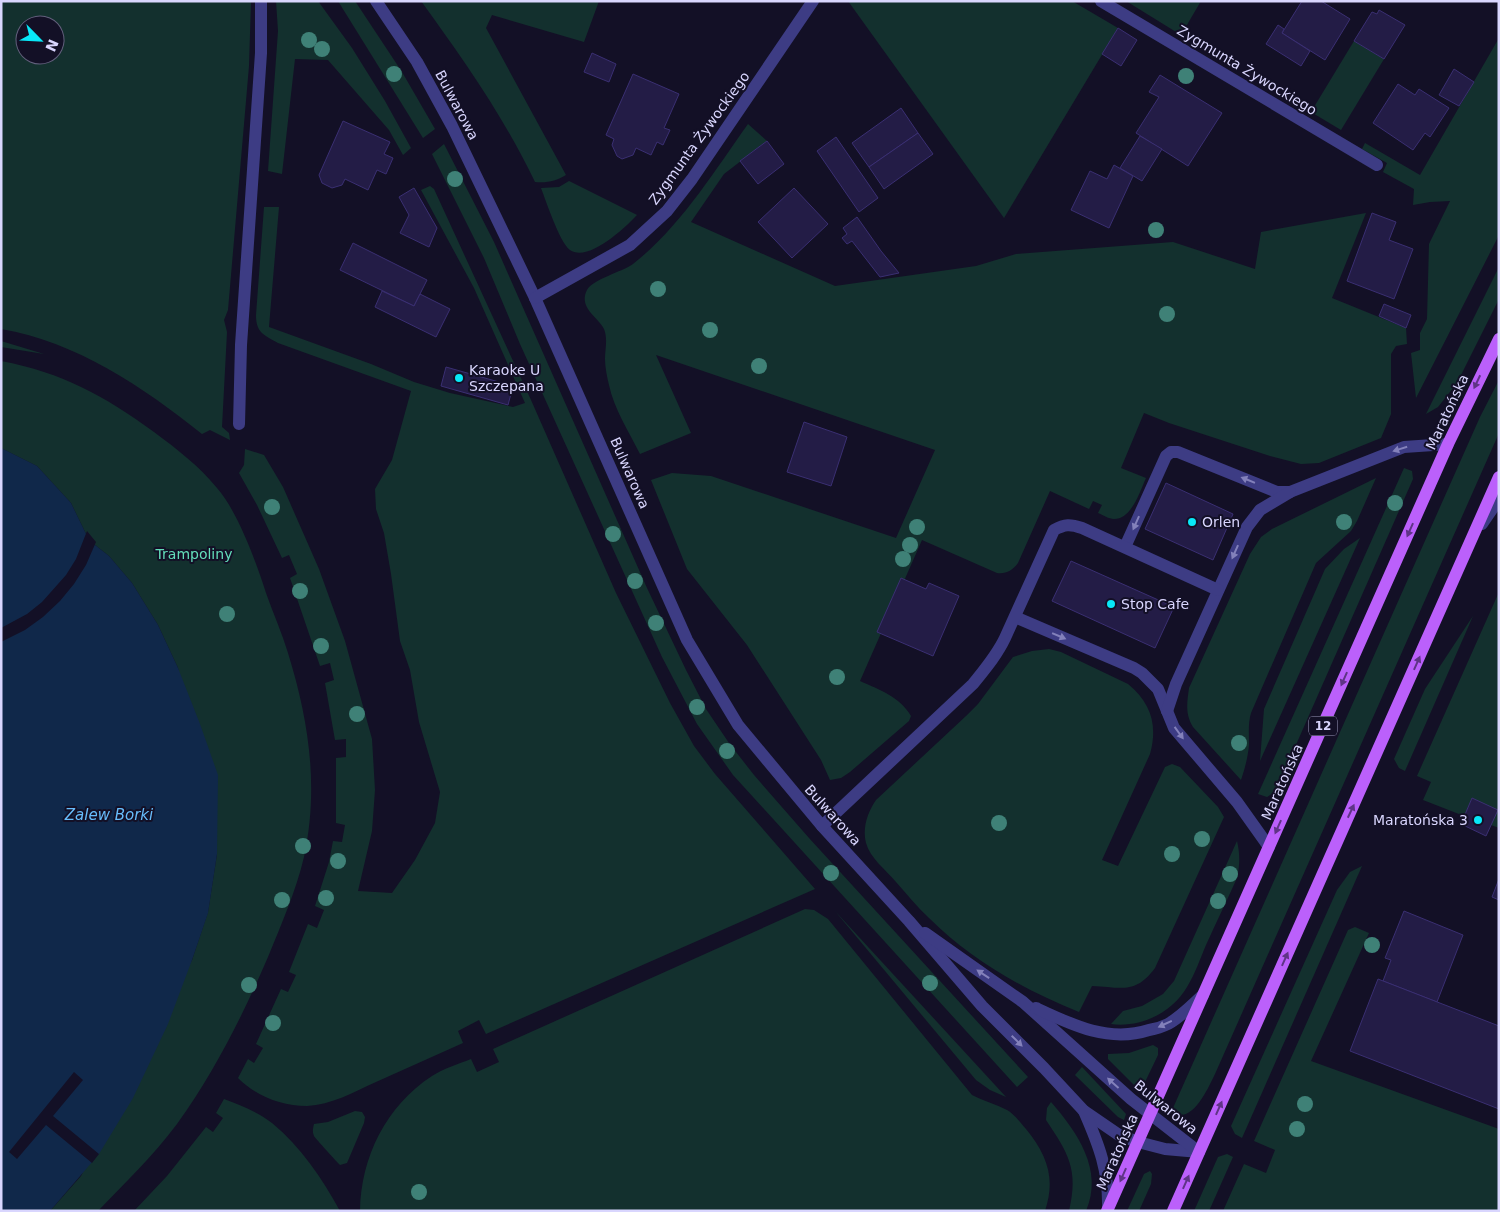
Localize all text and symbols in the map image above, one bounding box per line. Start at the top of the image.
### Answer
north arrow [15,15,65,65]
street label: Zygmunta Żywockiego [1174,21,1320,118]
text: N [42,37,62,54]
street label: Bulwarowa [432,67,482,143]
street label: Zygmunta Żywockiego [645,68,753,208]
place label: Karaoke U Szczepana [469,362,544,394]
marker: Karaoke U Szczepana [453,372,465,384]
street label: Maratońska [1422,372,1472,452]
one-way arrow [1473,375,1481,390]
street label: Bulwarowa [607,435,653,511]
one-way arrow [1392,446,1407,454]
one-way arrow [1240,476,1255,484]
place label: Orlen [1202,514,1240,530]
one-way arrow [1131,516,1139,530]
marker: Orlen [1186,516,1198,528]
one-way arrow [1405,523,1413,537]
one-way arrow [1231,545,1239,559]
park label: Trampoliny [155,546,232,562]
place label: Stop Cafe [1121,596,1189,612]
marker: Stop Cafe [1105,598,1117,610]
one-way arrow [1052,633,1067,641]
one-way arrow [1414,656,1422,670]
one-way arrow [1339,672,1347,686]
road number: 12 [1309,716,1337,736]
one-way arrow [1174,727,1184,740]
street label: Maratońska [1258,741,1306,823]
street label: Bulwarowa [801,781,865,849]
one-way arrow [1347,804,1355,818]
water label: Zalew Borki [64,806,154,824]
place label: Maratońska 3 [1373,812,1468,828]
marker: Maratońska 3 [1472,814,1484,826]
one-way arrow [1274,820,1282,834]
one-way arrow [1281,952,1289,966]
one-way arrow [976,969,990,979]
one-way arrow [1158,1021,1172,1029]
one-way arrow [1010,1034,1022,1046]
one-way arrow [1108,1077,1120,1089]
street label: Bulwarowa [1131,1077,1201,1137]
one-way arrow [1215,1101,1223,1115]
street label: Maratońska [1093,1111,1141,1193]
one-way arrow [1119,1168,1127,1182]
one-way arrow [1182,1175,1190,1189]

